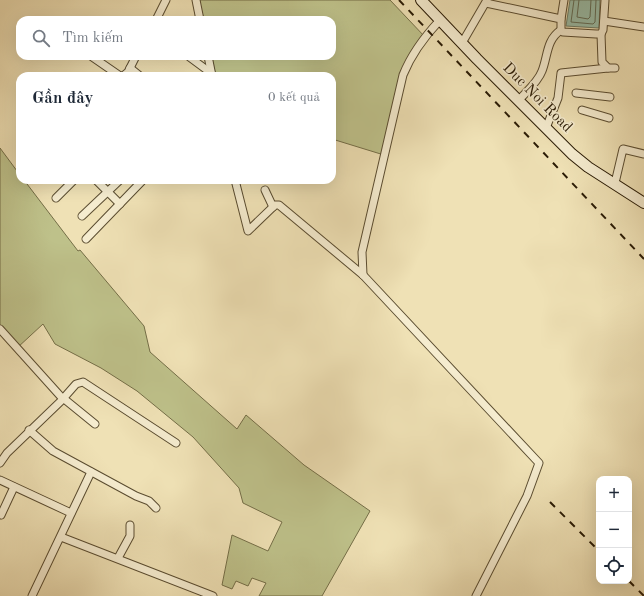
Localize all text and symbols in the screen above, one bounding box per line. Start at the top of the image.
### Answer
search box [16,16,336,60]
icon: search [30,27,52,49]
text: Tìm kiếm [62,31,124,46]
street label: Duc Noi Road [499,60,575,136]
text: Gần đây [32,90,93,107]
text: 0 kết quả [268,91,320,104]
map controls [596,476,632,584]
button: + [596,476,632,512]
button: − [596,512,632,548]
button: locate [596,548,632,584]

